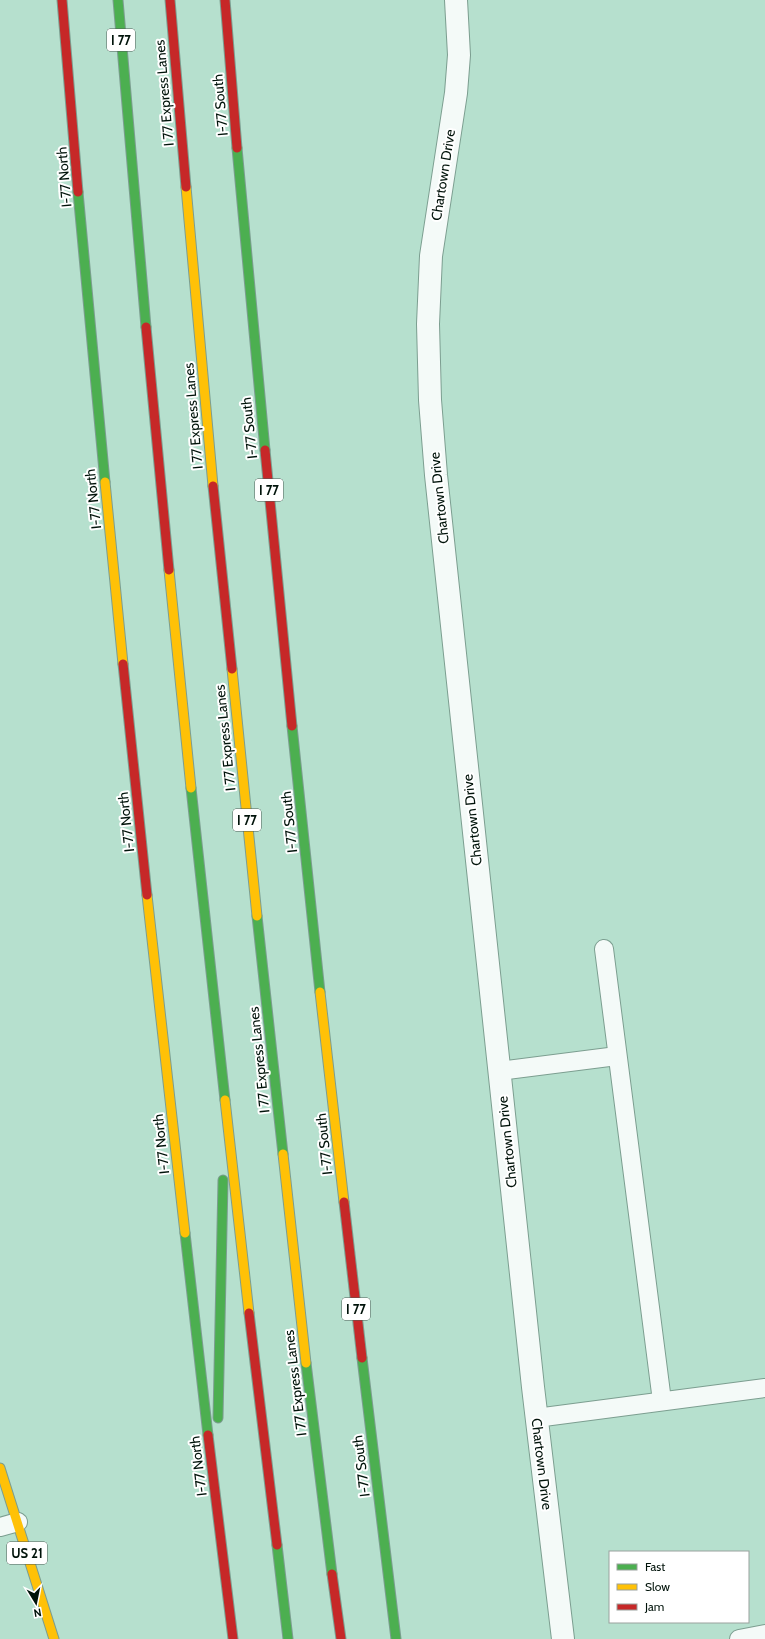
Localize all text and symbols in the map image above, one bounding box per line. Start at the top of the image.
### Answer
road number: I 77 [107,29,135,51]
street label: I 77 Express Lanes [150,39,178,147]
street label: I-77 South [208,73,232,137]
street label: Chartown Drive [427,128,459,222]
street label: I-77 North [52,146,76,208]
street label: I 77 Express Lanes [179,362,207,470]
street label: I-77 South [237,396,261,460]
street label: Chartown Drive [425,451,453,545]
street label: I-77 North [81,468,105,530]
road number: I 77 [255,479,283,501]
street label: I 77 Express Lanes [210,684,240,792]
street label: Chartown Drive [458,773,486,867]
street label: I-77 South [277,790,301,854]
street label: I-77 North [114,791,138,853]
road number: I 77 [233,809,261,831]
street label: I 77 Express Lanes [244,1006,274,1114]
street label: Chartown Drive [493,1095,521,1189]
street label: I-77 South [312,1112,336,1176]
street label: I-77 North [149,1113,173,1175]
road number: I 77 [342,1298,370,1320]
street label: I 77 Express Lanes [280,1329,310,1437]
street label: Chartown Drive [527,1417,557,1511]
street label: I-77 South [348,1434,374,1498]
street label: I-77 North [185,1435,211,1497]
road number: US 21 [7,1542,47,1564]
legend [609,1551,749,1623]
text: Fast [645,1559,665,1574]
text: Slow [645,1579,670,1594]
north arrow [16,1583,56,1623]
text: Jam [644,1599,664,1614]
text: N [33,1605,43,1620]

